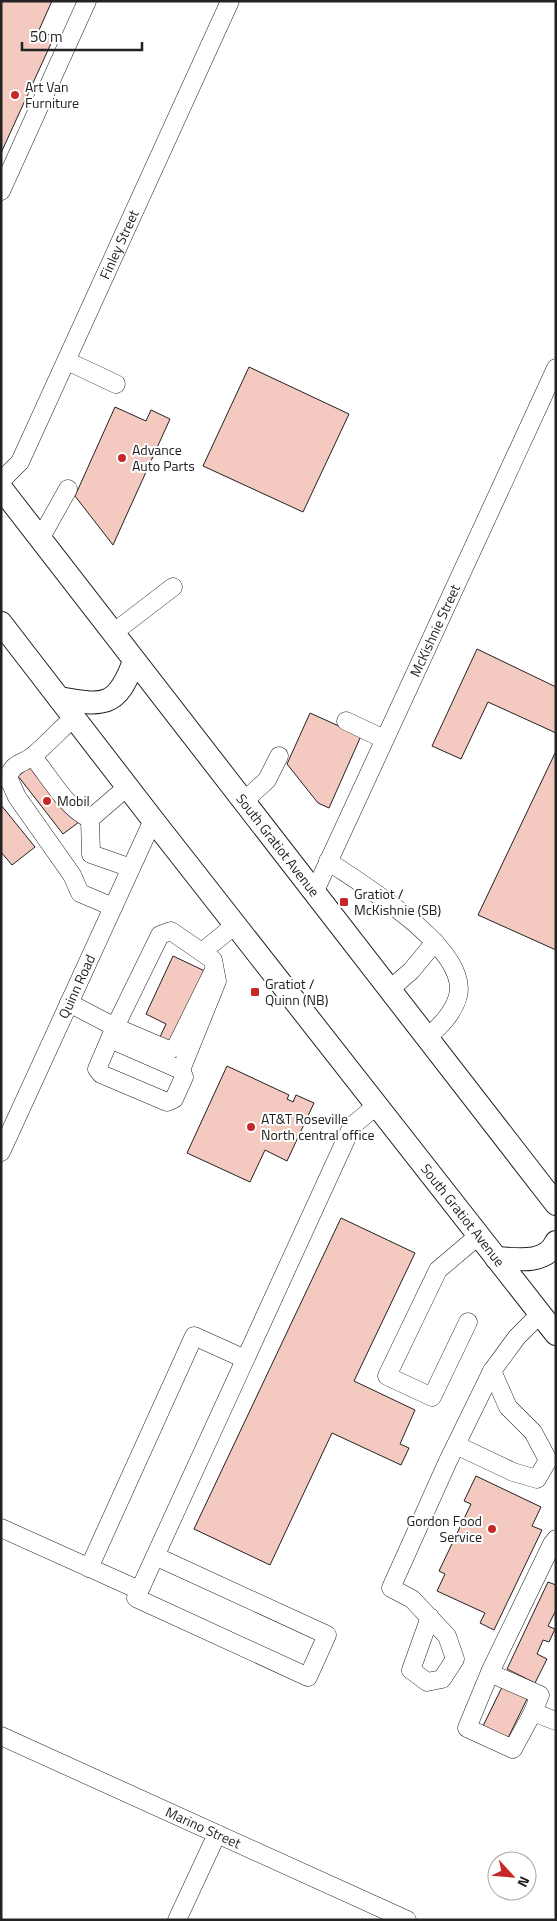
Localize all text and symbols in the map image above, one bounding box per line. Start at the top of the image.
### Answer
scale bar [22,20,142,52]
text: 50 m [30,25,63,48]
place label: Art Van Furniture [25,76,79,113]
marker: Art Van Furniture [9,89,21,101]
street label: Finley Street [94,206,144,282]
place label: Advance Auto Parts [132,439,195,476]
marker: Advance Auto Parts [116,452,128,464]
street label: McKishnie Street [404,581,465,680]
street label: South Gratiot Avenue [232,789,325,901]
place label: Mobil [57,790,90,811]
marker: Mobil [41,795,53,807]
place label: Gratiot / McKishnie (SB) [354,883,441,920]
marker: Gratiot / McKishnie (SB) [338,896,350,908]
street label: Quinn Road [53,951,100,1022]
place label: Gratiot / Quinn (NB) [265,973,328,1010]
marker: Gratiot / Quinn (NB) [249,986,261,998]
place label: AT&T Roseville North central office [261,1108,375,1145]
marker: AT&T Roseville North central office [245,1121,257,1133]
street label: South Gratiot Avenue [416,1159,510,1271]
place label: Gordon Food Service [407,1510,482,1547]
marker: Gordon Food Service [486,1523,498,1535]
street label: Marino Street [162,1801,245,1853]
north arrow [487,1851,537,1901]
text: N [513,1873,536,1891]

